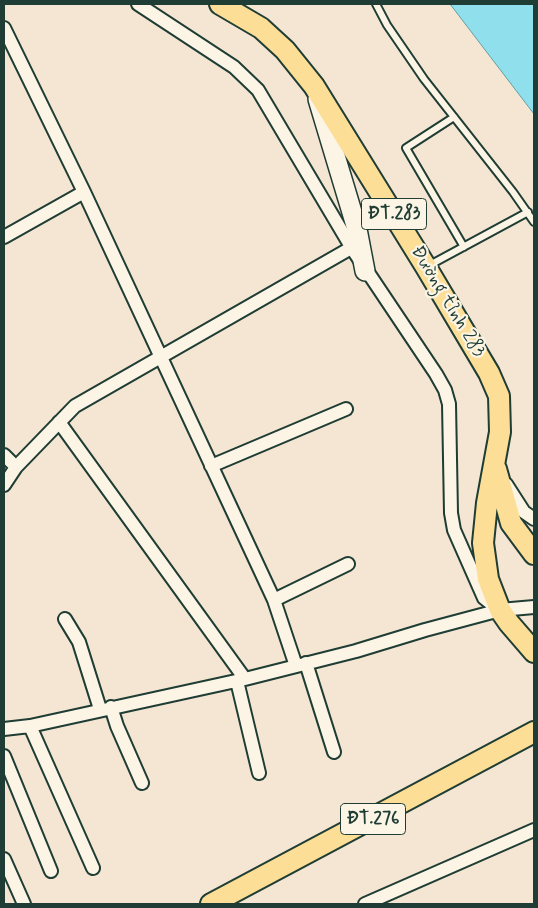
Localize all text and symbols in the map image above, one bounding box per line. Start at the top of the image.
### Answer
road number: ĐT.283 [362,198,426,230]
street label: Đường tỉnh 283 [405,242,489,362]
road number: ĐT.276 [340,804,406,834]

